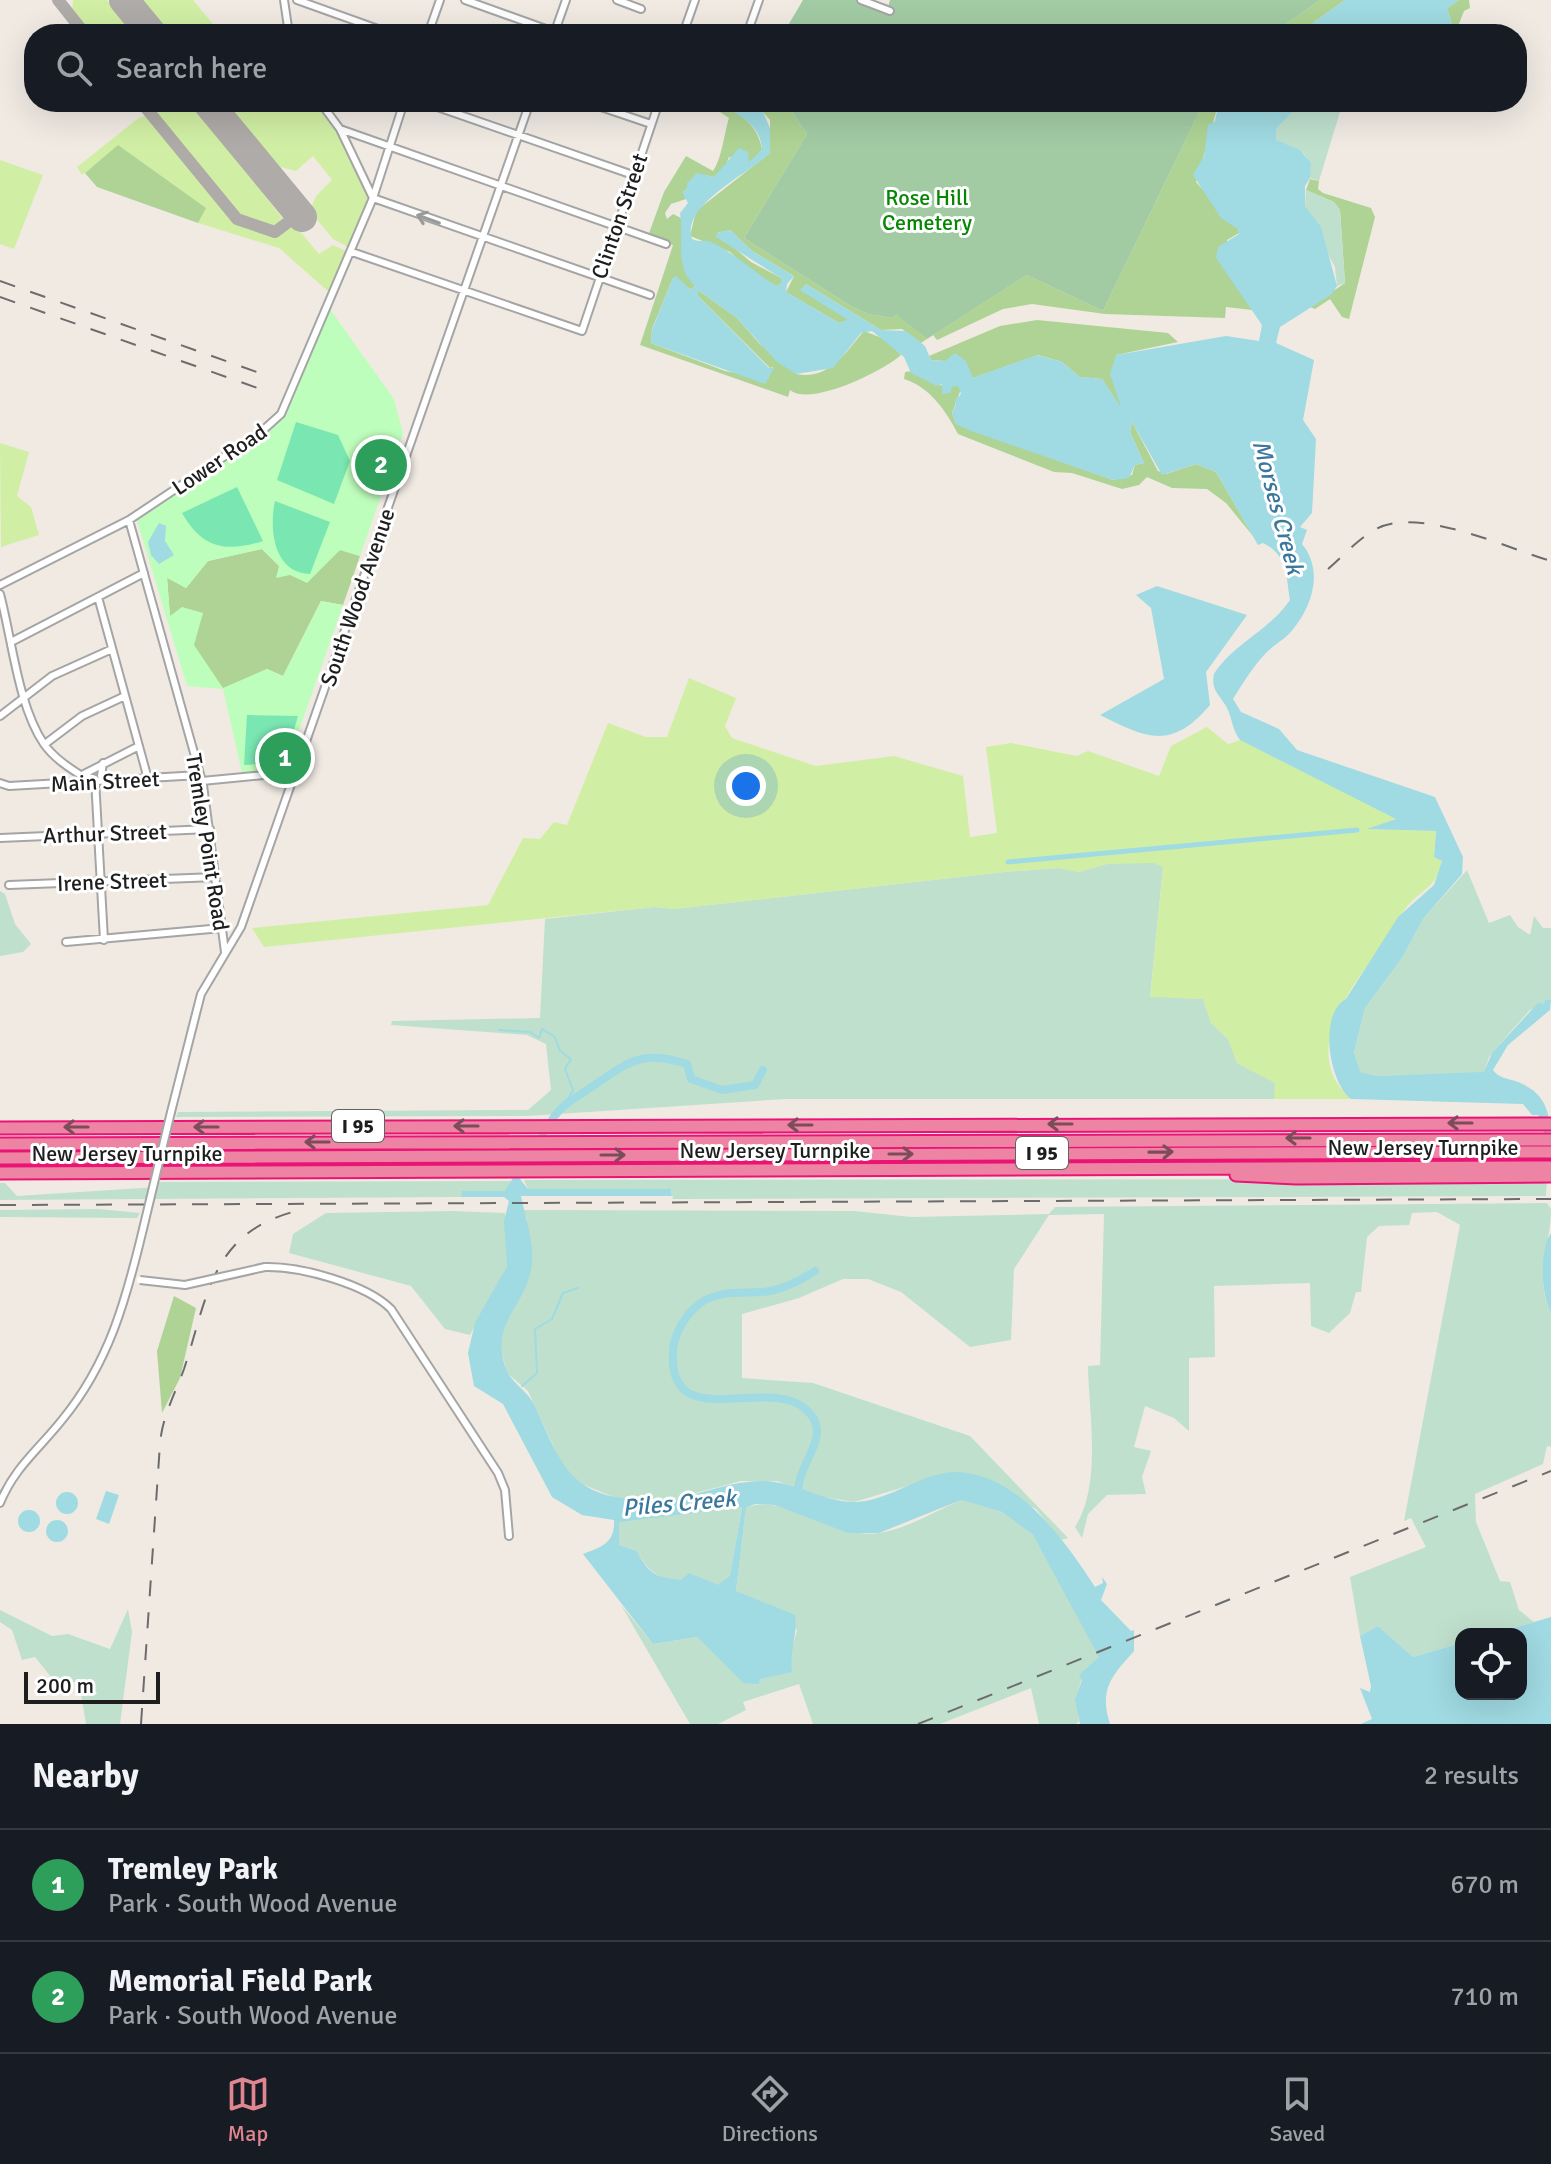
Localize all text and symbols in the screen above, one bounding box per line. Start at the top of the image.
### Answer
search box [24,24,1527,112]
icon: search [52,46,96,90]
text: Search here [116,50,267,87]
street label: Clinton Street [585,150,654,282]
park label: Rose Hill Cemetery [882,184,973,236]
one-way arrow [416,211,440,225]
street label: Lower Road [167,418,272,501]
pin: 2 [355,435,407,495]
water label: Morses Creek [1246,436,1311,579]
street label: South Wood Avenue [314,505,401,690]
pin: 1 [259,728,311,788]
street label: Tremley Point Road [180,752,235,933]
street label: Main Street [50,765,160,798]
your location [726,766,766,806]
street label: Arthur Street [43,818,168,849]
street label: Irene Street [56,866,168,897]
road number: I 95 [332,1110,384,1142]
one-way arrow [1447,1115,1474,1131]
one-way arrow [1047,1116,1074,1131]
one-way arrow [787,1117,814,1133]
one-way arrow [453,1118,480,1134]
one-way arrow [63,1119,90,1135]
one-way arrow [193,1119,220,1135]
one-way arrow [1285,1130,1312,1146]
street label: New Jersey Turnpike [1327,1134,1519,1161]
one-way arrow [304,1135,331,1150]
street label: New Jersey Turnpike [679,1137,871,1164]
road number: I 95 [1016,1137,1068,1169]
street label: New Jersey Turnpike [31,1140,223,1167]
one-way arrow [1147,1144,1174,1160]
one-way arrow [887,1146,914,1162]
one-way arrow [599,1147,626,1163]
water label: Piles Creek [621,1483,739,1523]
map controls [1455,1628,1527,1700]
button: locate [1455,1628,1527,1700]
scale bar [24,1668,160,1704]
text: 200 m [36,1672,94,1699]
text: Nearby [32,1755,139,1797]
text: 2 results [1424,1760,1519,1792]
text: Tremley Park [108,1851,278,1888]
text: 1 [51,1869,65,1901]
text: 670 m [1450,1869,1519,1901]
text: Park · South Wood Avenue [108,1888,397,1920]
text: Memorial Field Park [108,1963,373,2000]
text: 2 [51,1981,65,2013]
text: 710 m [1450,1981,1519,2013]
text: Park · South Wood Avenue [108,2000,397,2032]
tab: Map [226,2072,270,2147]
tab: Directions [722,2072,818,2147]
tab: Saved [1270,2072,1325,2147]

